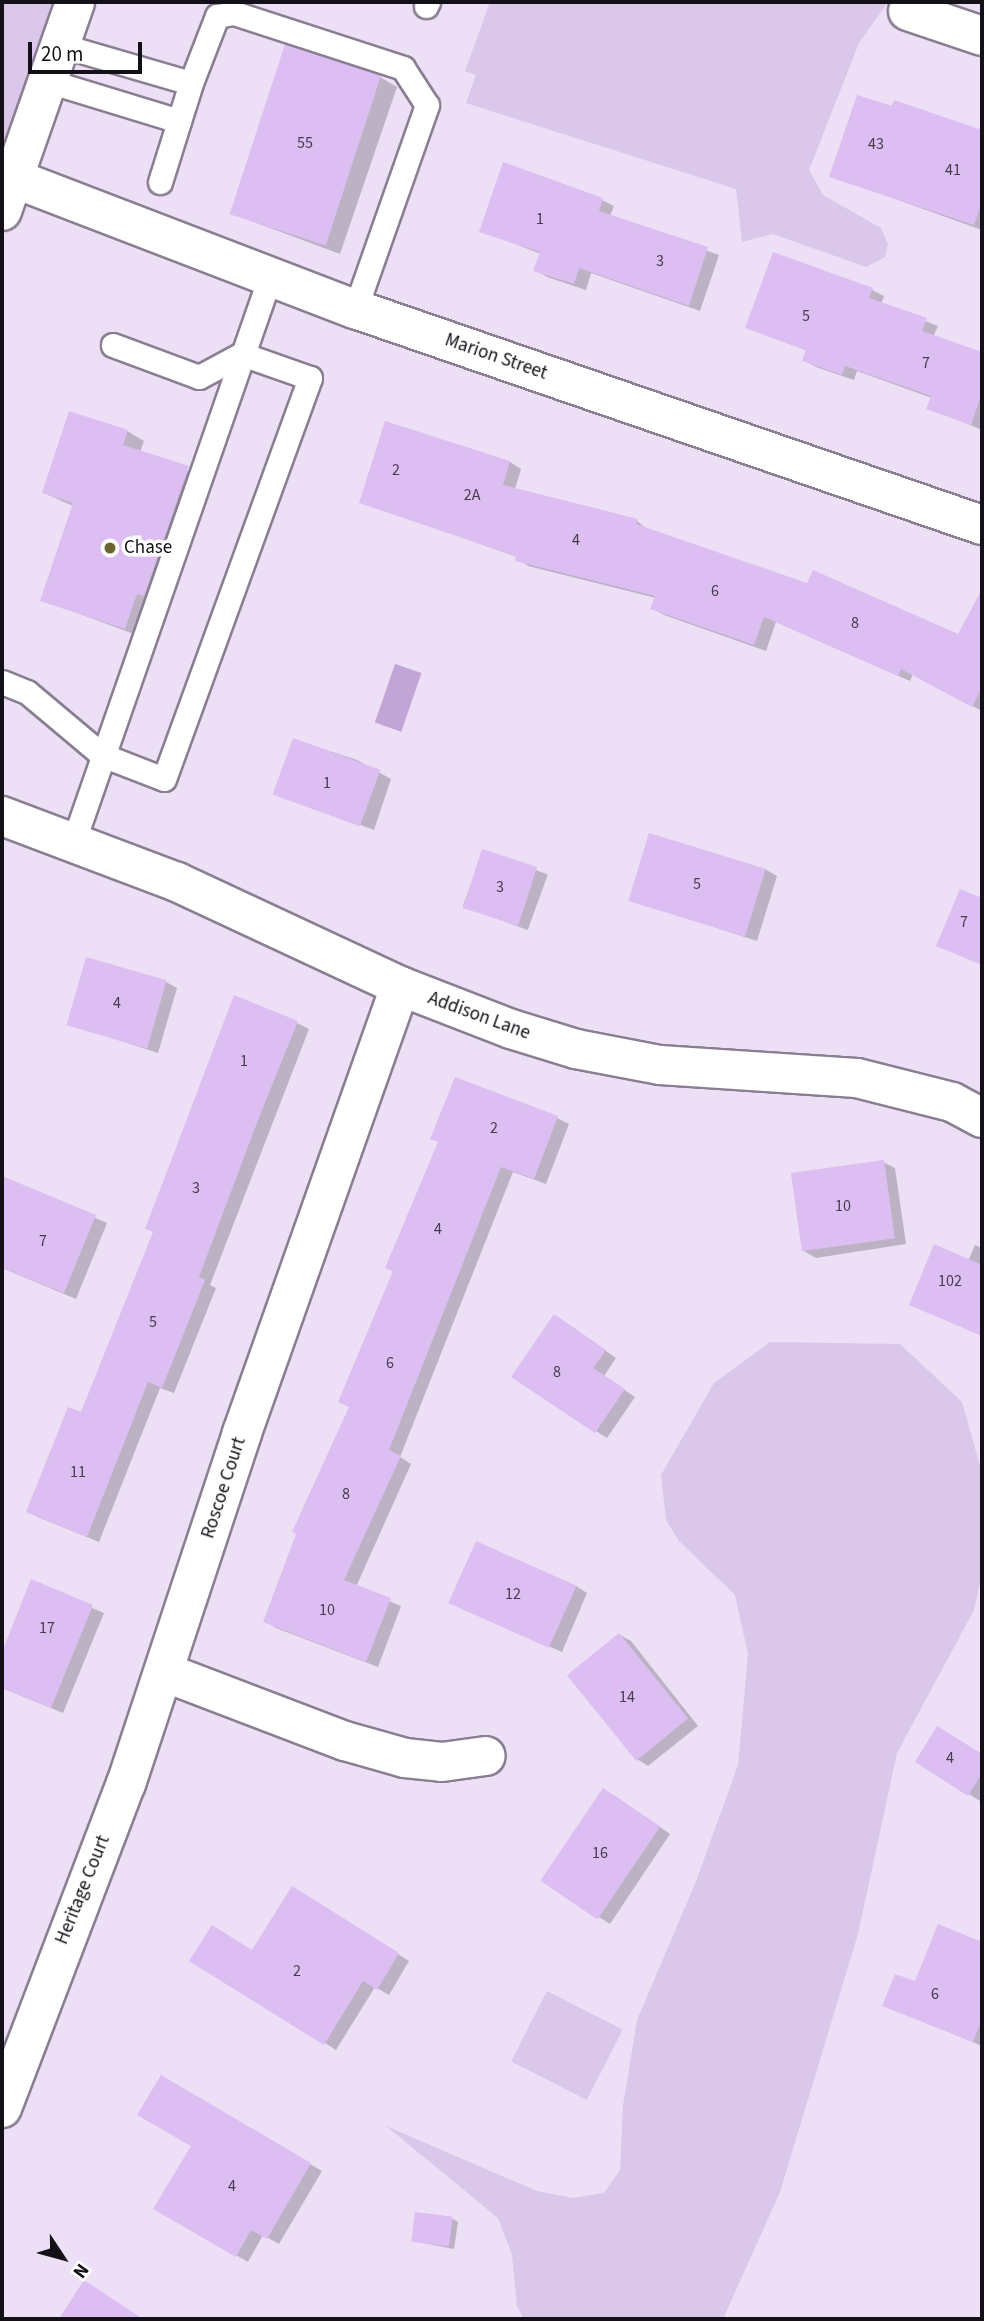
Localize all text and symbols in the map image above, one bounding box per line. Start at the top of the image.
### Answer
scale bar [32,28,145,72]
text: 20 m [41,39,83,69]
house number: 55 [297,133,313,153]
house number: 43 [868,134,884,154]
house number: 41 [945,160,961,180]
house number: 1 [536,209,544,229]
house number: 3 [656,251,664,271]
house number: 5 [802,306,810,326]
street label: Marion Street [442,329,550,385]
house number: 7 [922,353,930,373]
house number: 2 [392,460,400,480]
house number: 2A [464,485,480,505]
house number: 4 [572,530,580,550]
place label: Chase [124,537,172,559]
marker: Chase [102,540,118,556]
house number: 6 [711,581,719,601]
house number: 8 [851,613,859,633]
house number: 1 [323,773,331,793]
house number: 5 [693,874,701,894]
house number: 3 [496,877,504,897]
house number: 7 [960,912,968,932]
street label: Addison Lane [425,987,533,1045]
house number: 4 [113,993,121,1013]
house number: 1 [240,1051,248,1071]
house number: 2 [490,1118,498,1138]
house number: 3 [192,1178,200,1198]
house number: 10 [835,1196,851,1216]
house number: 4 [434,1219,442,1239]
house number: 7 [39,1231,47,1251]
house number: 102 [938,1271,962,1291]
house number: 5 [149,1312,157,1332]
house number: 6 [386,1353,394,1373]
house number: 8 [553,1362,561,1382]
street label: Roscoe Court [197,1434,251,1542]
house number: 11 [70,1462,86,1482]
house number: 8 [342,1484,350,1504]
house number: 12 [505,1584,521,1604]
house number: 10 [319,1600,335,1620]
house number: 17 [39,1618,55,1638]
house number: 14 [619,1687,635,1707]
house number: 4 [946,1748,954,1768]
street label: Heritage Court [51,1832,115,1948]
house number: 16 [592,1843,608,1863]
house number: 2 [293,1961,301,1981]
house number: 6 [931,1984,939,2004]
house number: 4 [228,2176,236,2196]
north arrow [28,2223,98,2293]
text: N [66,2258,95,2284]

